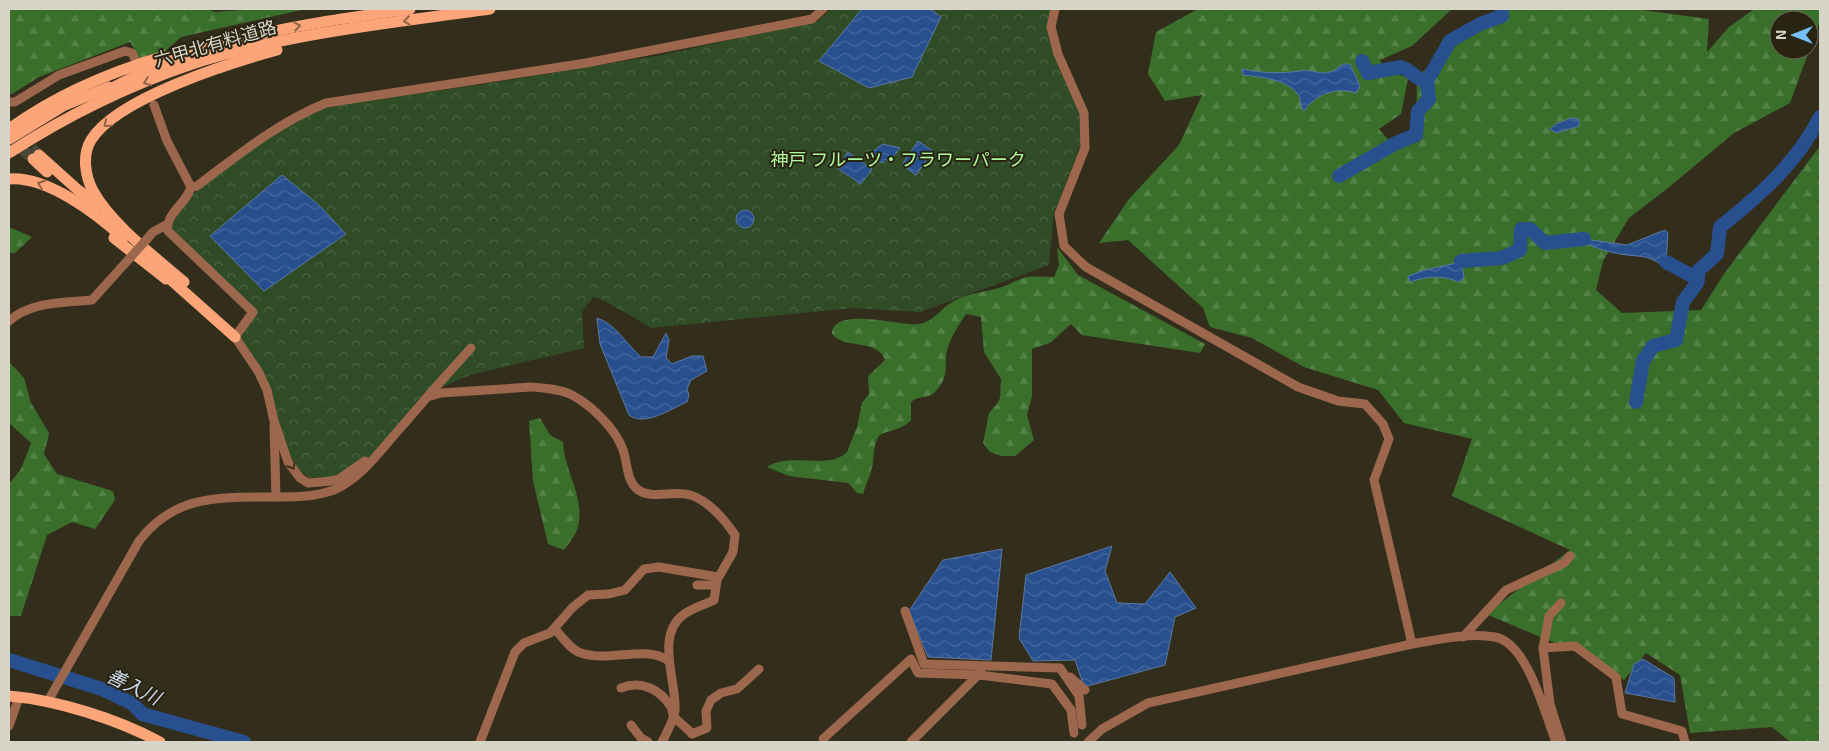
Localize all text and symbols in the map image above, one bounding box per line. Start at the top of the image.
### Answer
north arrow [1769,10,1819,60]
street label: 六甲北有料道路 [151,15,279,71]
one-way arrow [402,15,411,25]
one-way arrow [293,21,302,31]
text: N [1772,30,1789,40]
one-way arrow [143,75,152,86]
one-way arrow [103,119,112,128]
park label: 神戸 フルーツ・フラワーパーク [770,148,1026,170]
one-way arrow [37,180,46,190]
one-way arrow [285,461,295,470]
water label: 善入川 [103,663,166,710]

